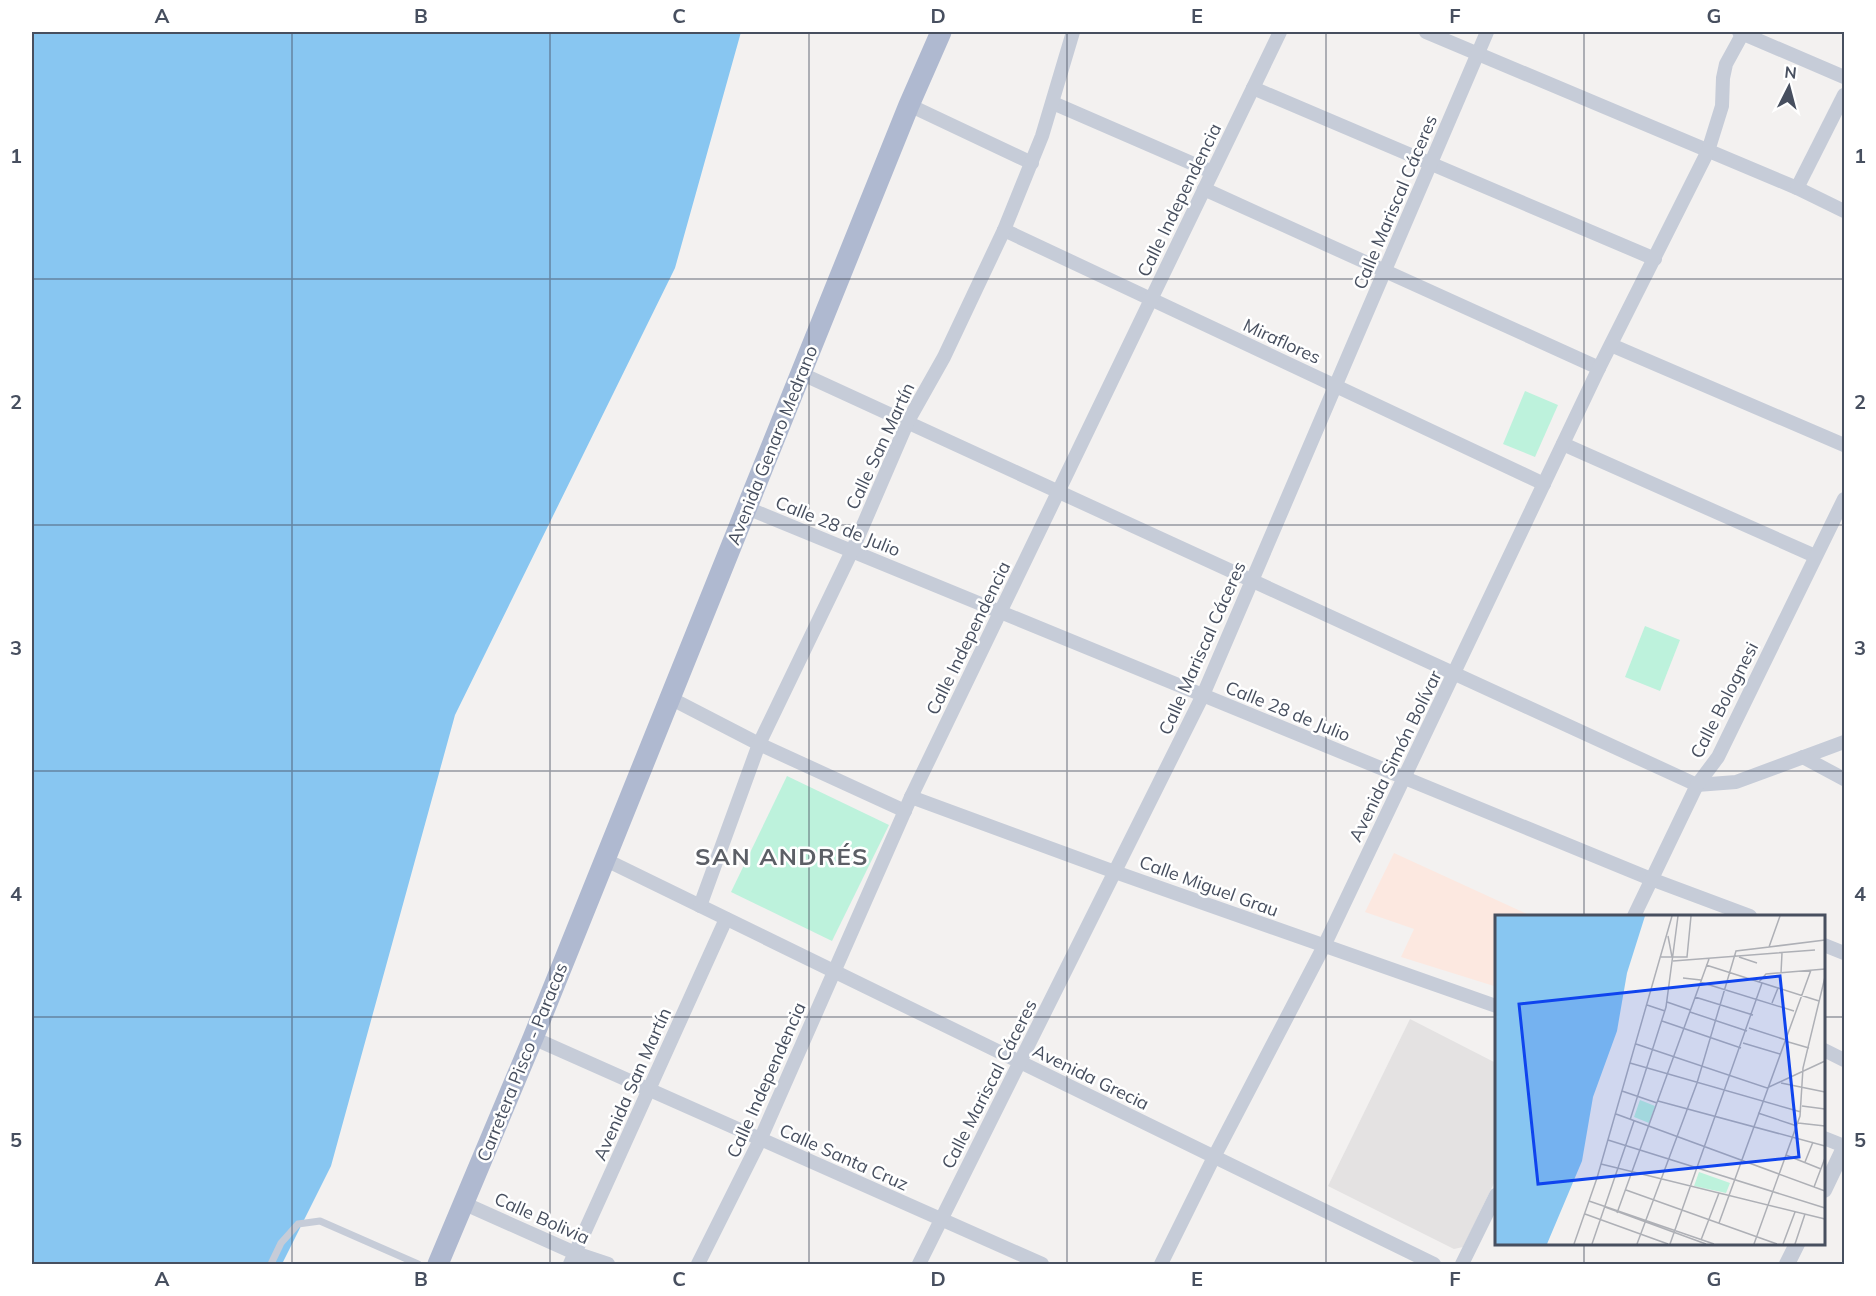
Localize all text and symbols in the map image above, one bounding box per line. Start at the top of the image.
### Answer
text: A [155,3,170,28]
text: B [414,3,428,28]
text: C [672,3,686,28]
text: D [930,3,946,28]
text: E [1191,3,1203,28]
text: F [1449,3,1461,28]
text: G [1707,3,1721,28]
north arrow [1759,57,1819,117]
text: N [1784,62,1798,83]
street label: Calle Mariscal Cáceres [1348,111,1442,293]
street label: Calle Independencia [1132,119,1226,281]
text: 1 [10,143,22,168]
text: 1 [1854,143,1866,168]
street label: Miraflores [1240,313,1324,369]
street label: Avenida Genaro Medrano [721,342,823,548]
street label: Calle San Martín [841,379,919,513]
text: 2 [10,389,22,414]
text: 2 [1854,389,1866,414]
street label: Calle 28 de Julio [772,490,904,562]
street label: Calle Independencia [921,557,1015,719]
street label: Calle Mariscal Cáceres [1153,558,1251,738]
text: 3 [10,635,22,660]
text: 3 [1854,635,1866,660]
street label: Calle Bolognesi [1685,638,1763,762]
street label: Avenida Simón Bolívar [1344,666,1447,845]
street label: Calle 28 de Julio [1222,675,1354,747]
district label: SAN ANDRÉS [695,841,869,871]
street label: Calle Miguel Grau [1136,850,1282,922]
text: 4 [10,881,22,906]
text: 4 [1854,881,1866,906]
inset map [1495,915,1825,1245]
street label: Carretera Pisco - Paracas [472,959,572,1165]
street label: Calle Mariscal Cáceres [936,995,1042,1173]
street label: Calle Independencia [721,999,811,1161]
street label: Avenida San Martín [588,1004,676,1164]
street label: Avenida Grecia [1029,1039,1153,1115]
street label: Calle Santa Cruz [776,1118,912,1196]
text: 5 [10,1127,22,1152]
text: 5 [1854,1127,1866,1152]
street label: Calle Bolivia [491,1187,593,1249]
text: A [155,1266,170,1291]
text: B [414,1266,428,1291]
text: C [672,1266,686,1291]
text: D [930,1266,946,1291]
text: E [1191,1266,1203,1291]
text: F [1449,1266,1461,1291]
text: G [1707,1266,1721,1291]

